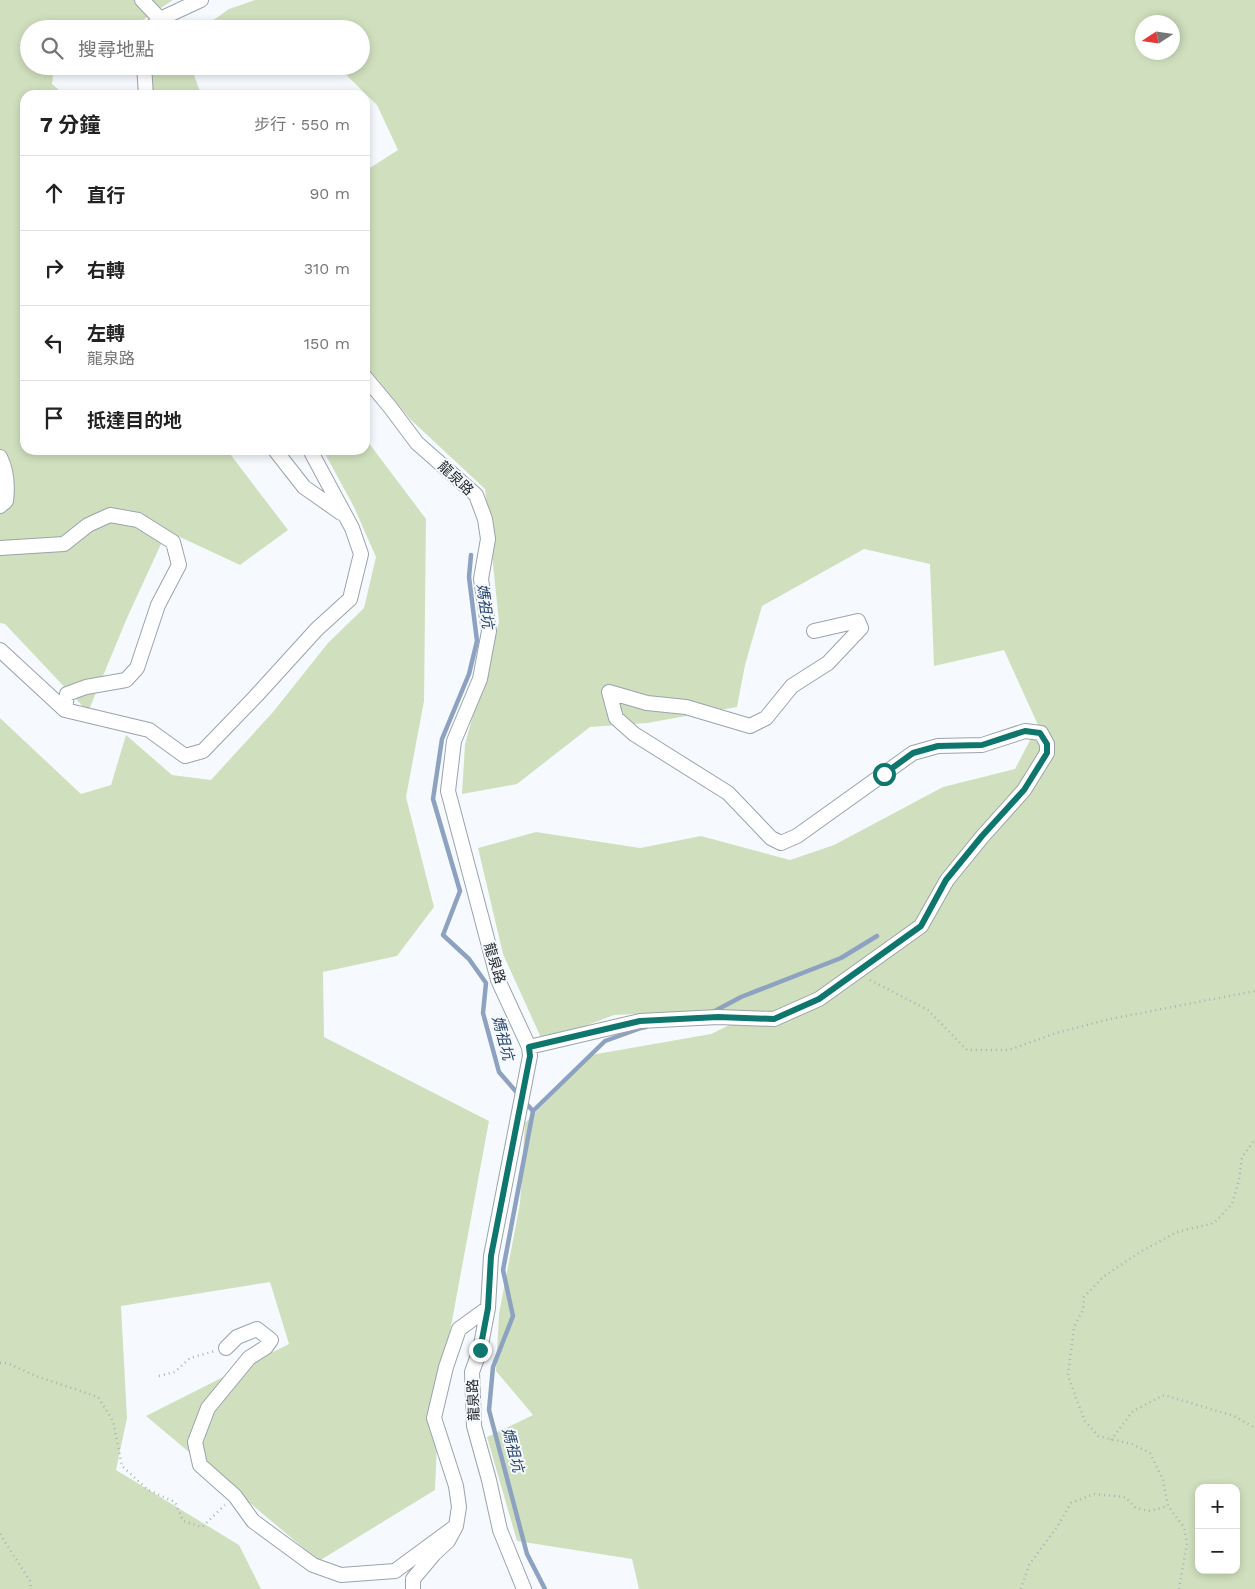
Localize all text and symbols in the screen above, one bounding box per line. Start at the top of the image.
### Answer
north arrow [1135,15,1180,60]
search box [20,20,370,75]
icon: search [38,34,66,62]
text: 搜尋地點 [78,38,154,61]
text: 7 分鐘 [40,112,100,137]
text: 步行 · 550 m [254,115,350,134]
icon: ahead [40,179,68,207]
text: 直行 [87,184,125,207]
text: 90 m [309,184,350,203]
icon: right [40,254,68,282]
text: 右轉 [87,259,125,282]
text: 310 m [304,259,350,278]
text: 左轉 [87,322,125,345]
icon: left [40,329,68,357]
text: 150 m [304,334,350,353]
text: 龍泉路 [87,349,135,368]
icon: arrive [40,404,68,432]
text: 抵達目的地 [87,409,182,432]
street label: 龍泉路 [435,458,477,498]
water label: 媽祖坑 [473,582,497,632]
route start [873,763,896,786]
street label: 龍泉路 [481,941,509,985]
water label: 媽祖坑 [488,1014,518,1064]
route end [469,1339,492,1362]
street label: 龍泉路 [464,1379,482,1421]
water label: 媽祖坑 [498,1426,528,1476]
map controls [1195,1484,1240,1574]
button: + [1195,1484,1240,1529]
button: − [1195,1529,1240,1574]

